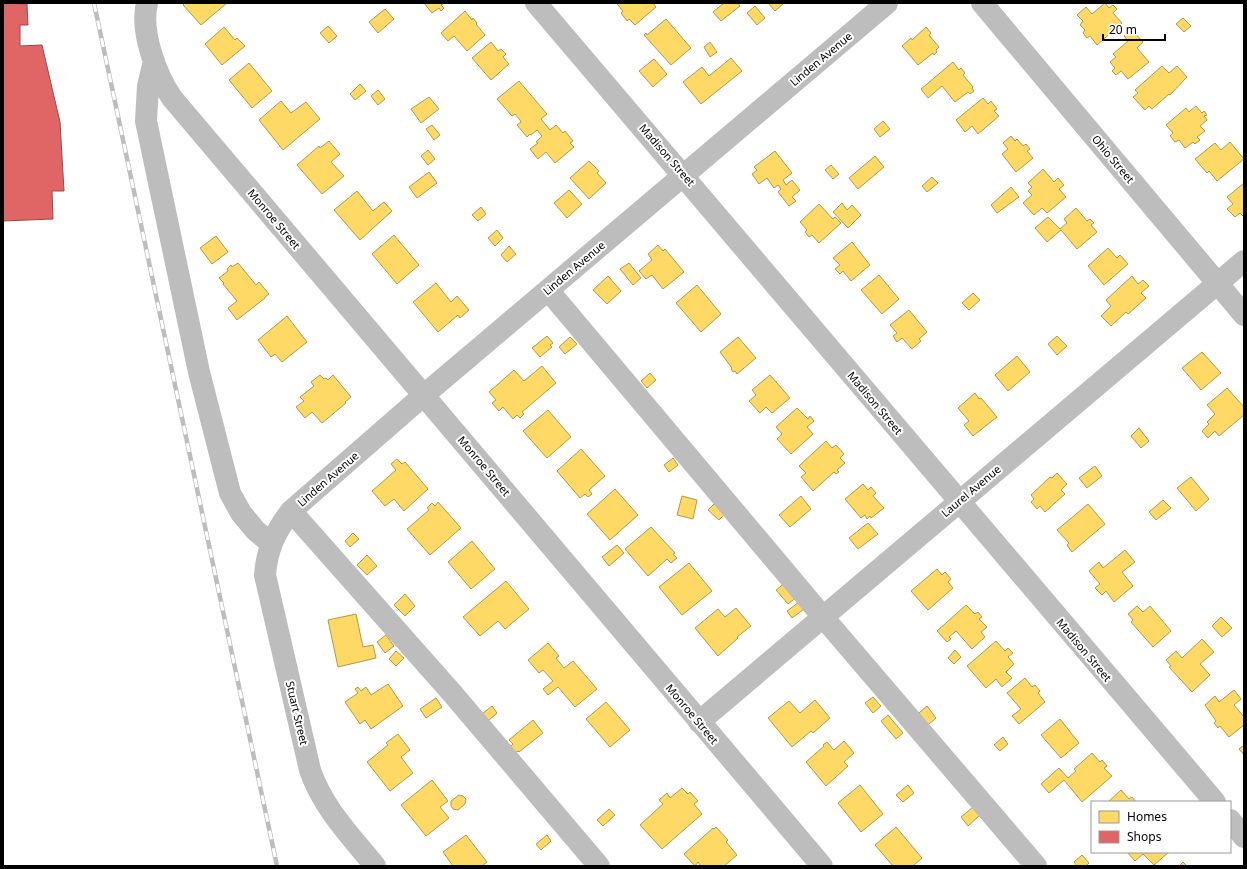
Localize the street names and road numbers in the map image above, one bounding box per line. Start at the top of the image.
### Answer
street label: Linden Avenue [786,28,855,89]
street label: Madison Street [636,120,699,189]
street label: Ohio Street [1089,131,1138,186]
street label: Monroe Street [245,185,304,252]
street label: Linden Avenue [539,237,608,298]
street label: Madison Street [845,368,906,437]
street label: Monroe Street [455,432,514,499]
street label: Linden Avenue [294,448,362,509]
street label: Laurel Avenue [938,461,1004,520]
street label: Madison Street [1054,615,1115,684]
street label: Stuart Street [283,679,312,746]
street label: Monroe Street [663,680,722,747]

